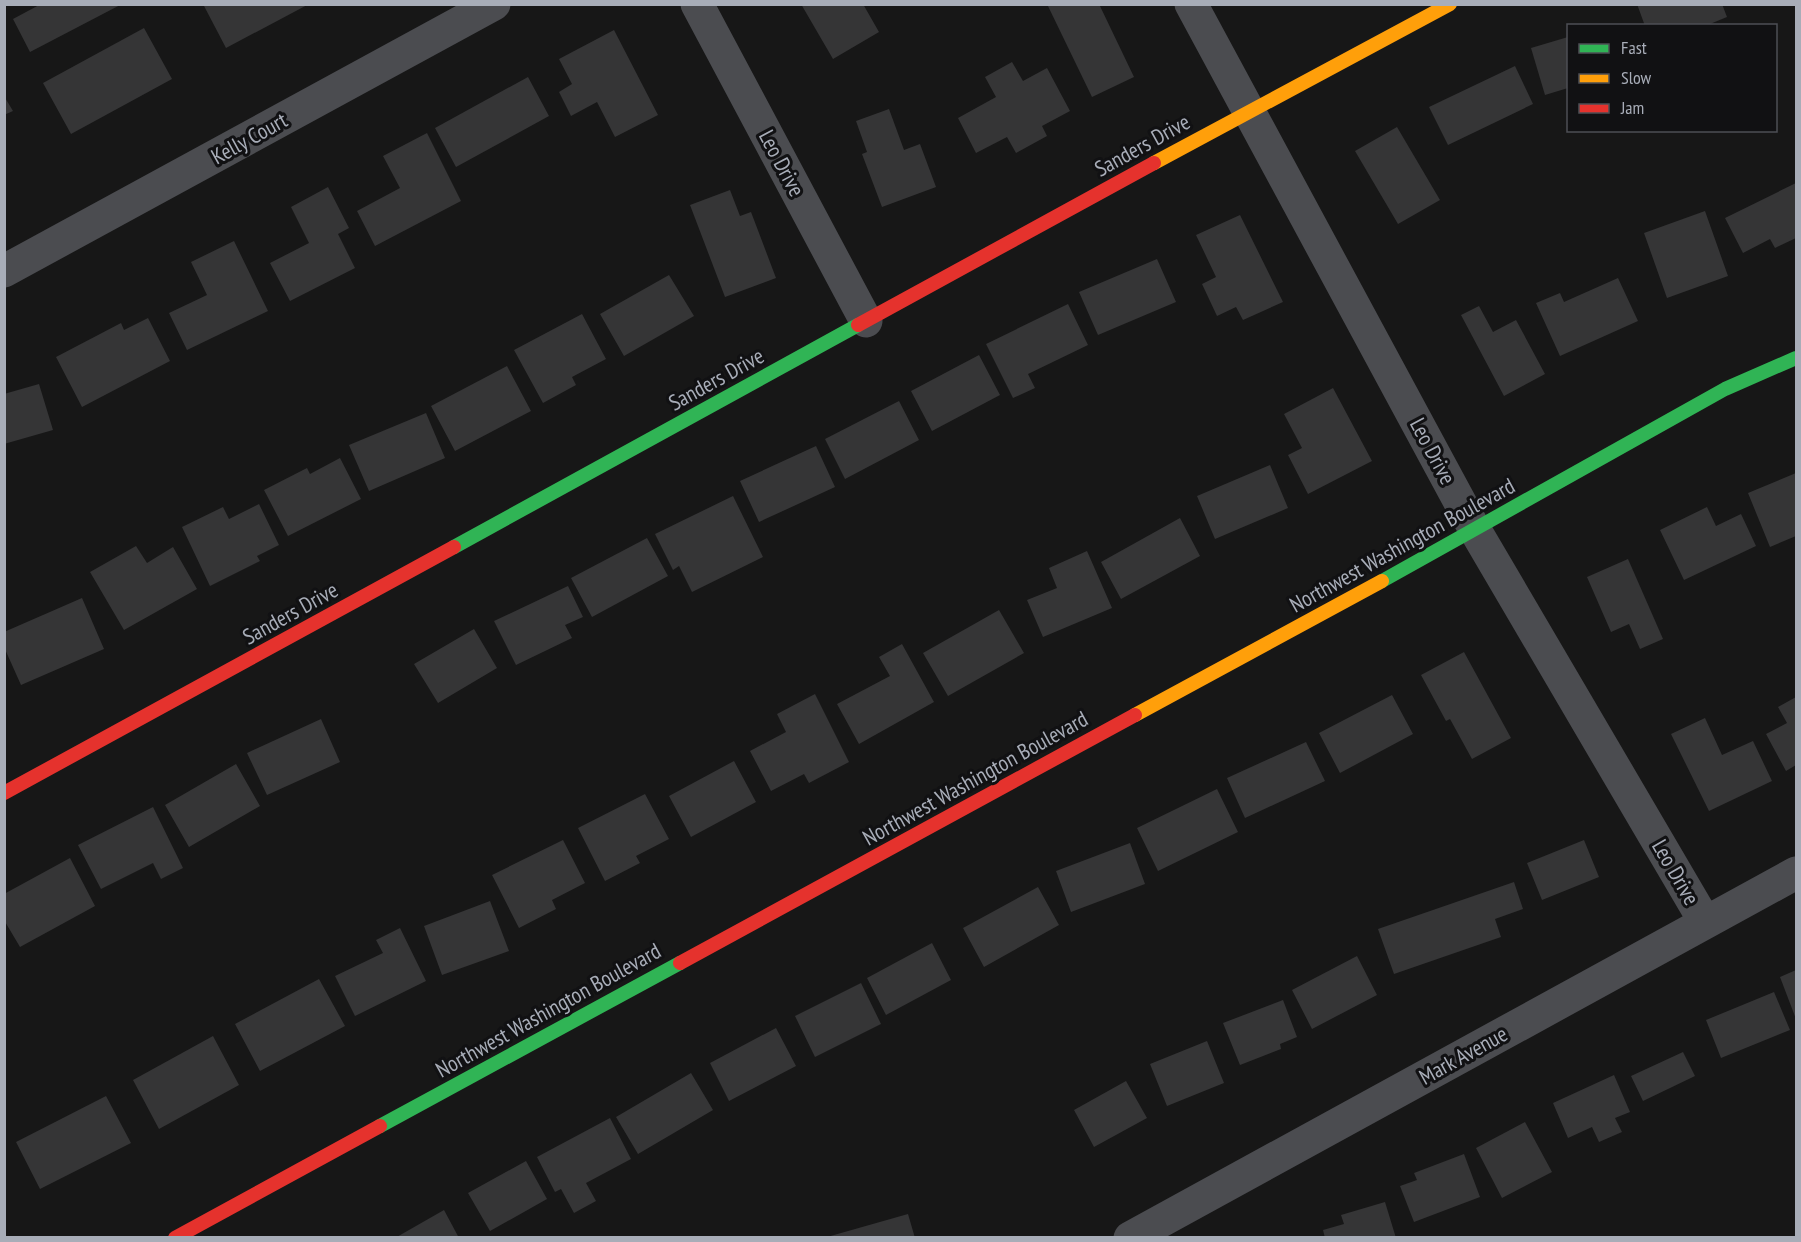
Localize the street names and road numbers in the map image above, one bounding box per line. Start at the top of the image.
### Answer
street label: Kelly Court [206,106,292,170]
street label: Sanders Drive [1089,107,1195,183]
street label: Leo Drive [753,125,811,201]
street label: Sanders Drive [663,341,769,417]
street label: Leo Drive [1404,413,1462,489]
street label: Northwest Washington Boulevard [1285,471,1519,619]
street label: Sanders Drive [237,575,343,651]
street label: Northwest Washington Boulevard [858,704,1092,852]
street label: Leo Drive [1646,834,1706,910]
street label: Northwest Washington Boulevard [431,936,665,1084]
street label: Mark Avenue [1414,1019,1512,1091]

